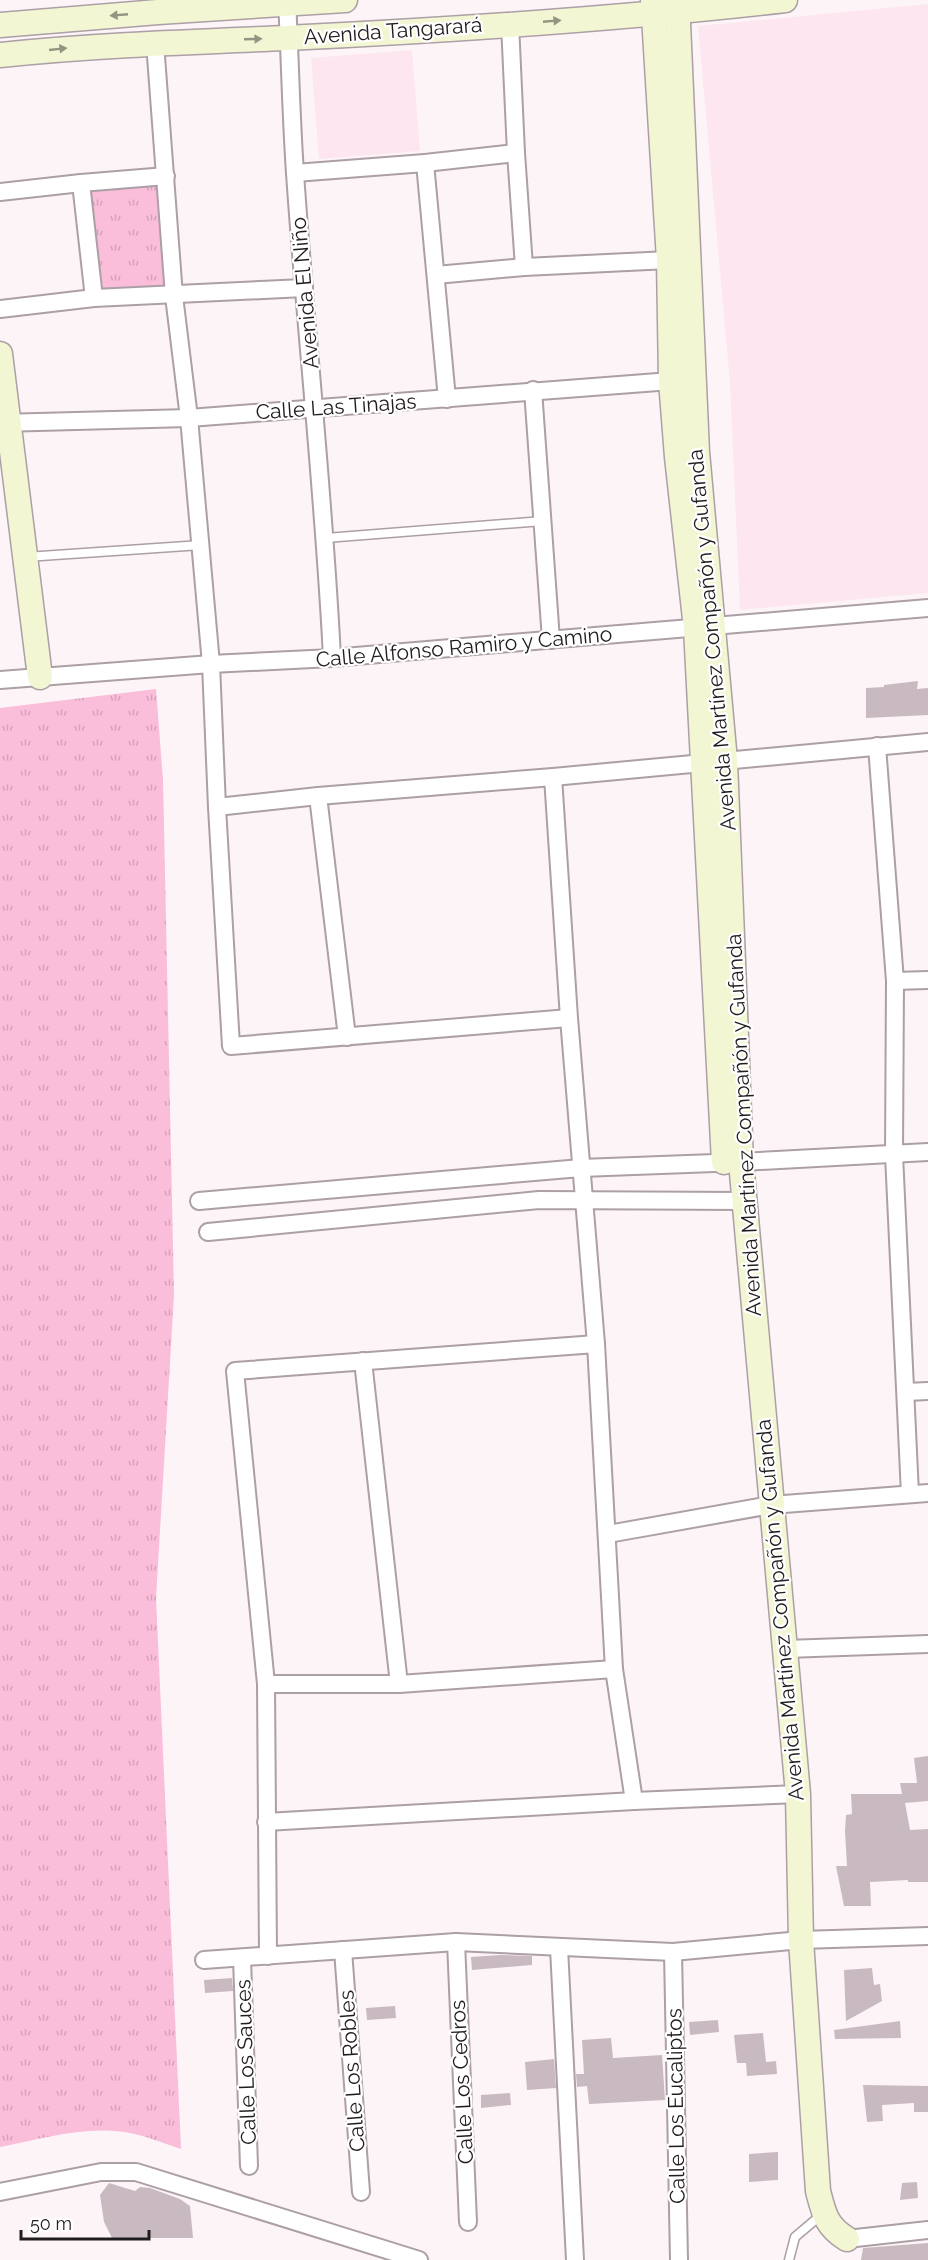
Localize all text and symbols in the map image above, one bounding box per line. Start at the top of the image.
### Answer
one-way arrow [110,10,129,20]
street label: Avenida Tangarará [303,12,483,49]
one-way arrow [543,16,562,26]
one-way arrow [243,34,262,44]
one-way arrow [49,44,68,54]
street label: Avenida El Niño [285,216,324,370]
street label: Calle Las Tinajas [255,388,417,425]
street label: Avenida Martínez Compañón y Gufanda [682,448,741,832]
street label: Calle Alfonso Ramiro y Camino [315,621,613,672]
street label: Avenida Martínez Compañón y Gufanda [721,933,766,1317]
street label: Avenida Martínez Compañón y Gufanda [750,1418,809,1802]
street label: Calle Los Sauces [230,1979,261,2145]
street label: Calle Los Robles [333,1989,370,2153]
street label: Calle Los Cedros [445,1999,478,2165]
street label: Calle Los Eucaliptos [661,2008,690,2204]
scale bar [21,2203,148,2241]
text: 50 m [30,2213,72,2234]

